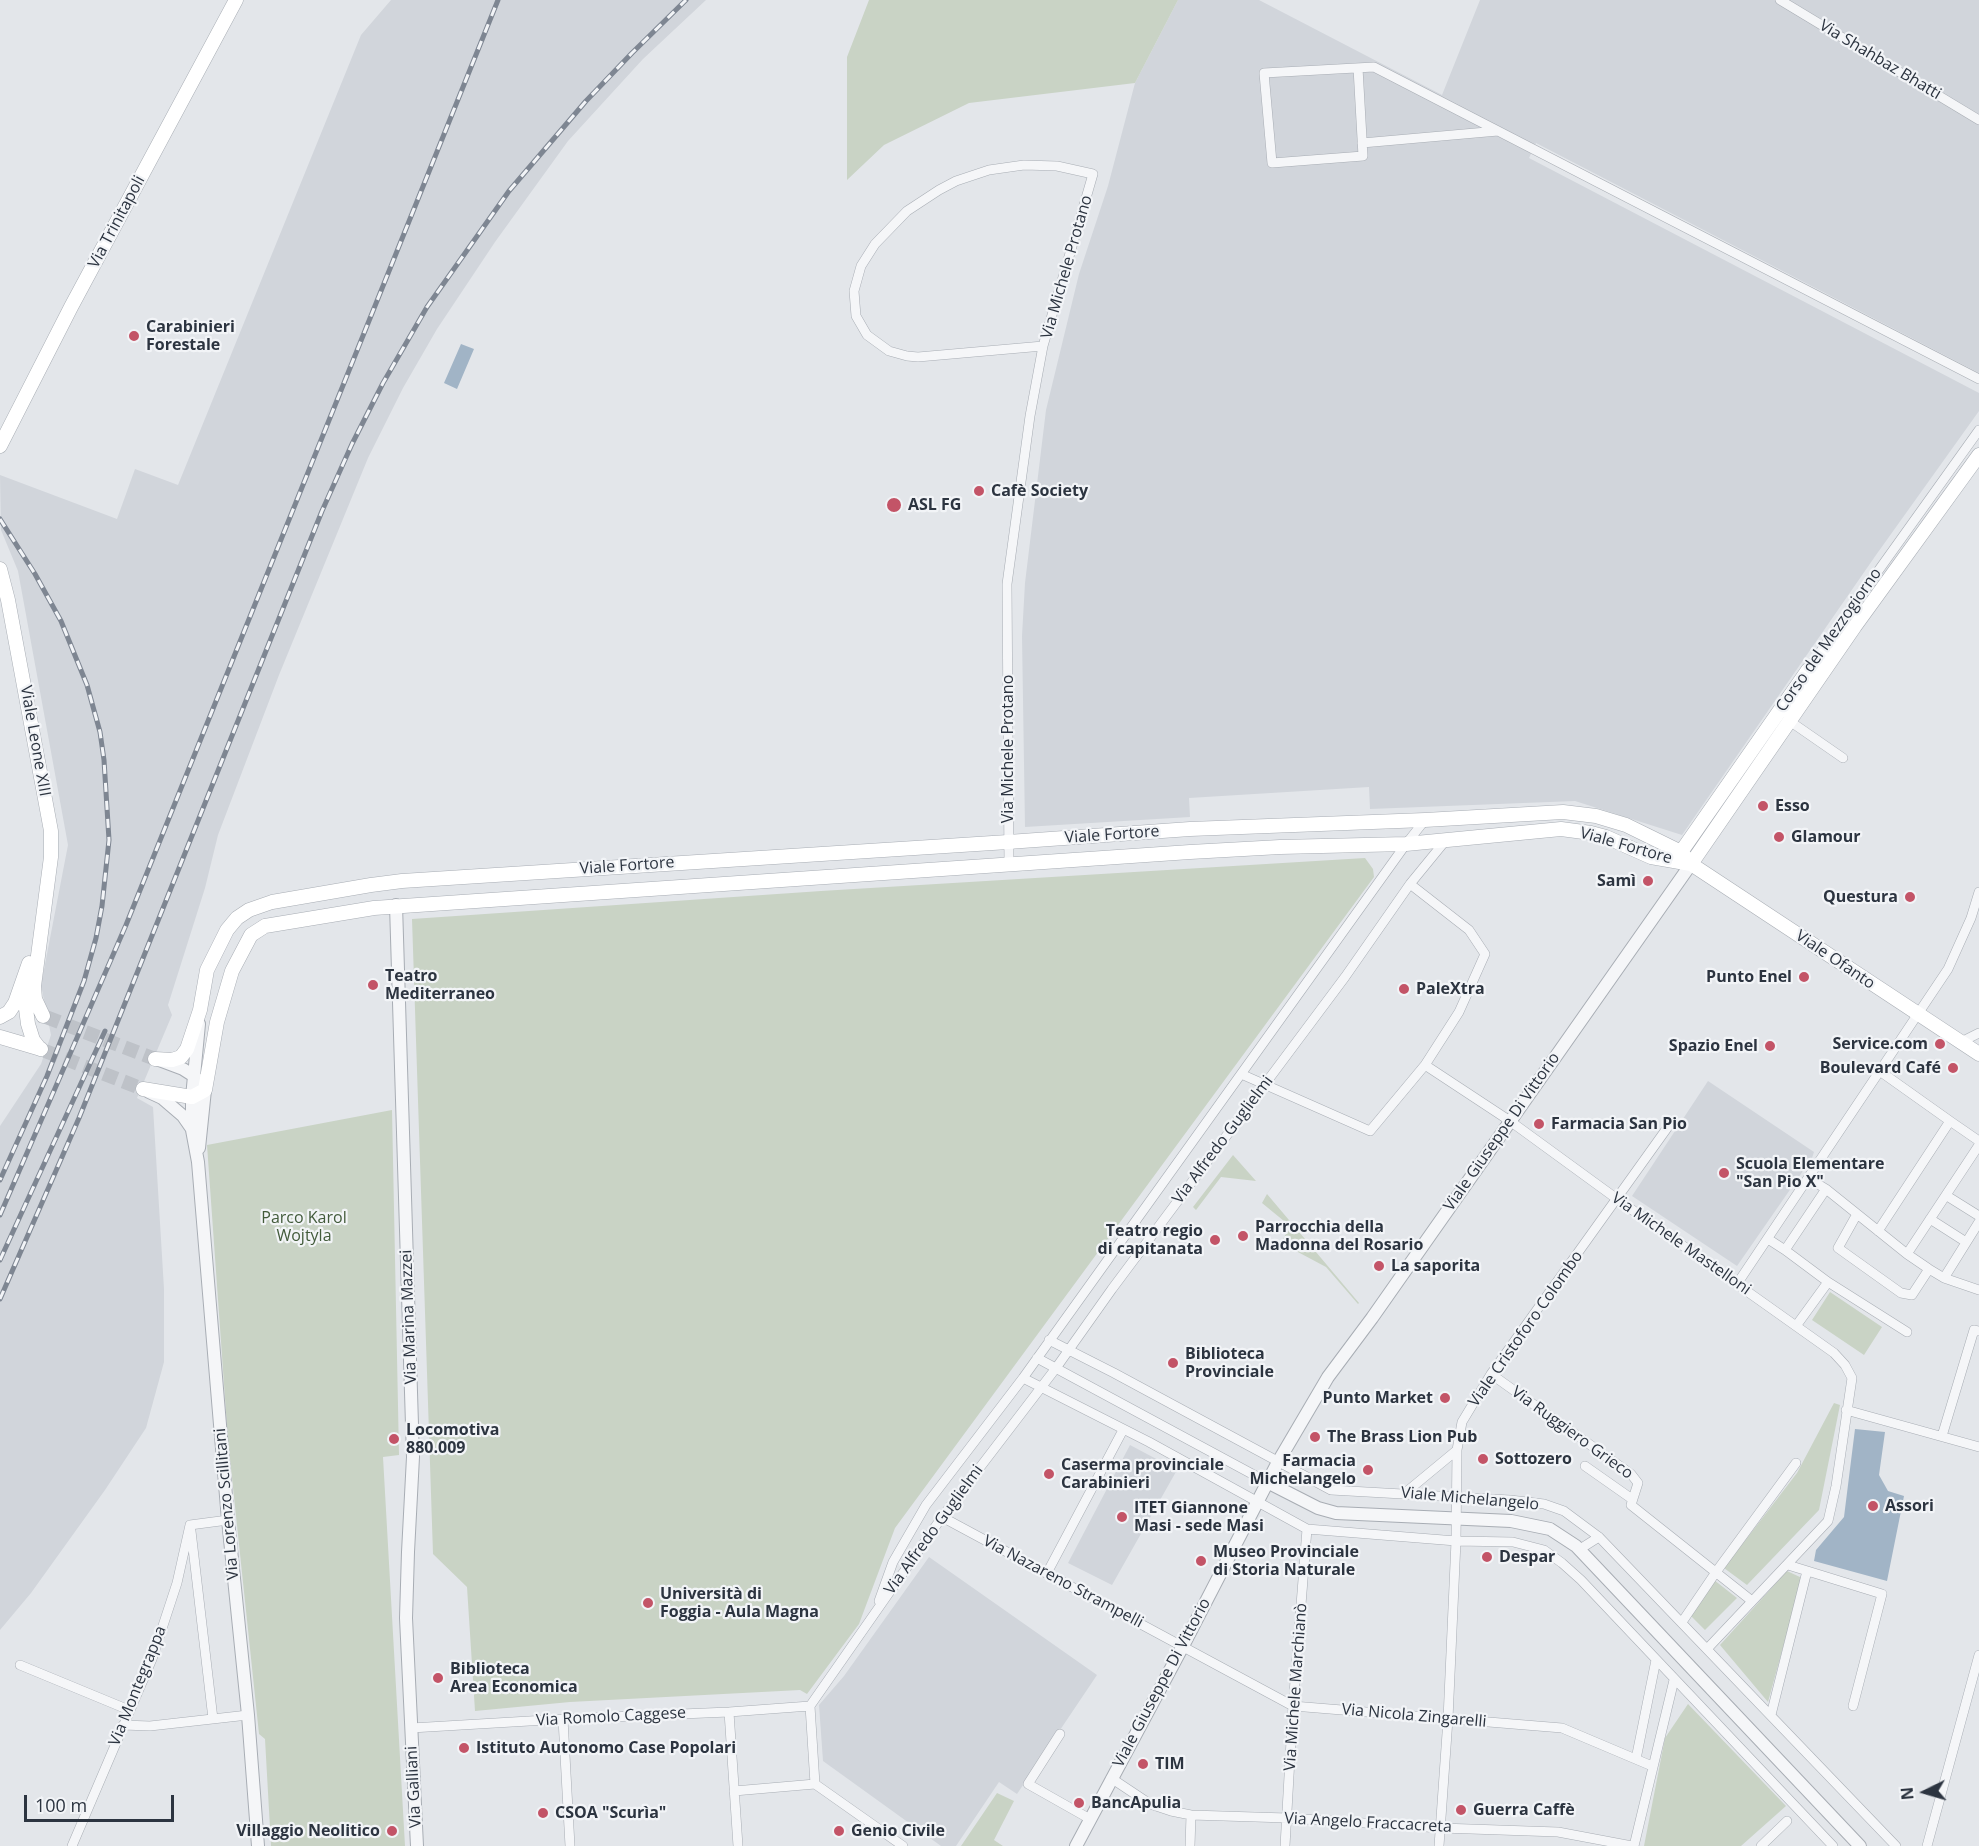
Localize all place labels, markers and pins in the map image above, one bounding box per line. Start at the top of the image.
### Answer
place label: Carabinieri Forestale [146,317,235,355]
marker: Carabinieri Forestale [127,329,141,343]
place label: Cafè Society [991,481,1088,501]
marker: Cafè Society [972,484,986,498]
place label: ASL FG [908,495,961,515]
marker: ASL FG [885,496,903,514]
place label: Esso [1775,796,1810,816]
marker: Esso [1756,799,1770,813]
place label: Glamour [1791,827,1861,847]
marker: Glamour [1772,830,1786,844]
place label: Samì [1597,871,1636,891]
marker: Samì [1641,874,1655,888]
place label: Questura [1823,887,1898,907]
marker: Questura [1903,890,1917,904]
place label: Teatro Mediterraneo [385,966,495,1004]
place label: Punto Enel [1706,967,1792,987]
marker: Punto Enel [1797,970,1811,984]
marker: Teatro Mediterraneo [366,978,380,992]
place label: PaleXtra [1416,979,1485,999]
marker: PaleXtra [1397,982,1411,996]
place label: Service.com [1832,1034,1928,1054]
place label: Spazio Enel [1669,1036,1758,1056]
marker: Service.com [1933,1037,1947,1051]
marker: Spazio Enel [1763,1039,1777,1053]
place label: Boulevard Café [1820,1058,1941,1078]
marker: Boulevard Café [1946,1061,1960,1075]
place label: Farmacia San Pio [1551,1114,1687,1134]
marker: Farmacia San Pio [1532,1117,1546,1131]
place label: Scuola Elementare "San Pio X" [1736,1154,1884,1192]
marker: Scuola Elementare "San Pio X" [1717,1166,1731,1180]
place label: Parrocchia della Madonna del Rosario [1255,1217,1423,1255]
place label: Teatro regio di capitanata [1098,1221,1203,1259]
marker: Parrocchia della Madonna del Rosario [1236,1229,1250,1243]
marker: Teatro regio di capitanata [1208,1233,1222,1247]
place label: La saporita [1391,1256,1480,1276]
marker: La saporita [1372,1259,1386,1273]
place label: Biblioteca Provinciale [1185,1344,1274,1382]
marker: Biblioteca Provinciale [1166,1356,1180,1370]
place label: Punto Market [1323,1388,1433,1408]
marker: Punto Market [1438,1391,1452,1405]
place label: Locomotiva 880.009 [406,1420,499,1458]
place label: The Brass Lion Pub [1327,1427,1477,1447]
marker: The Brass Lion Pub [1308,1430,1322,1444]
marker: Locomotiva 880.009 [387,1432,401,1446]
place label: Sottozero [1495,1449,1572,1469]
place label: Farmacia Michelangelo [1249,1451,1356,1489]
marker: Sottozero [1476,1452,1490,1466]
place label: Caserma provinciale Carabinieri [1061,1455,1224,1493]
marker: Farmacia Michelangelo [1361,1463,1375,1477]
marker: Caserma provinciale Carabinieri [1042,1467,1056,1481]
place label: Assori [1885,1496,1934,1516]
place label: ITET Giannone Masi - sede Masi [1134,1498,1264,1536]
marker: Assori [1866,1499,1880,1513]
marker: ITET Giannone Masi - sede Masi [1115,1510,1129,1524]
place label: Museo Provinciale di Storia Naturale [1213,1542,1359,1580]
place label: Despar [1499,1547,1555,1567]
marker: Despar [1480,1550,1494,1564]
marker: Museo Provinciale di Storia Naturale [1194,1554,1208,1568]
place label: Università di Foggia - Aula Magna [660,1584,819,1622]
marker: Università di Foggia - Aula Magna [641,1596,655,1610]
place label: Biblioteca Area Economica [450,1659,578,1697]
marker: Biblioteca Area Economica [431,1671,445,1685]
place label: Istituto Autonomo Case Popolari [476,1738,736,1758]
marker: Istituto Autonomo Case Popolari [457,1741,471,1755]
place label: TIM [1155,1754,1185,1774]
marker: TIM [1136,1757,1150,1771]
place label: BancApulia [1091,1793,1181,1813]
marker: BancApulia [1072,1796,1086,1810]
place label: Guerra Caffè [1473,1800,1575,1820]
place label: CSOA "Scurìa" [555,1803,666,1823]
marker: Guerra Caffè [1454,1803,1468,1817]
marker: CSOA "Scurìa" [536,1806,550,1820]
place label: Villaggio Neolitico [236,1821,380,1841]
place label: Genio Civile [851,1821,945,1841]
marker: Villaggio Neolitico [385,1824,399,1838]
marker: Genio Civile [832,1824,846,1838]

